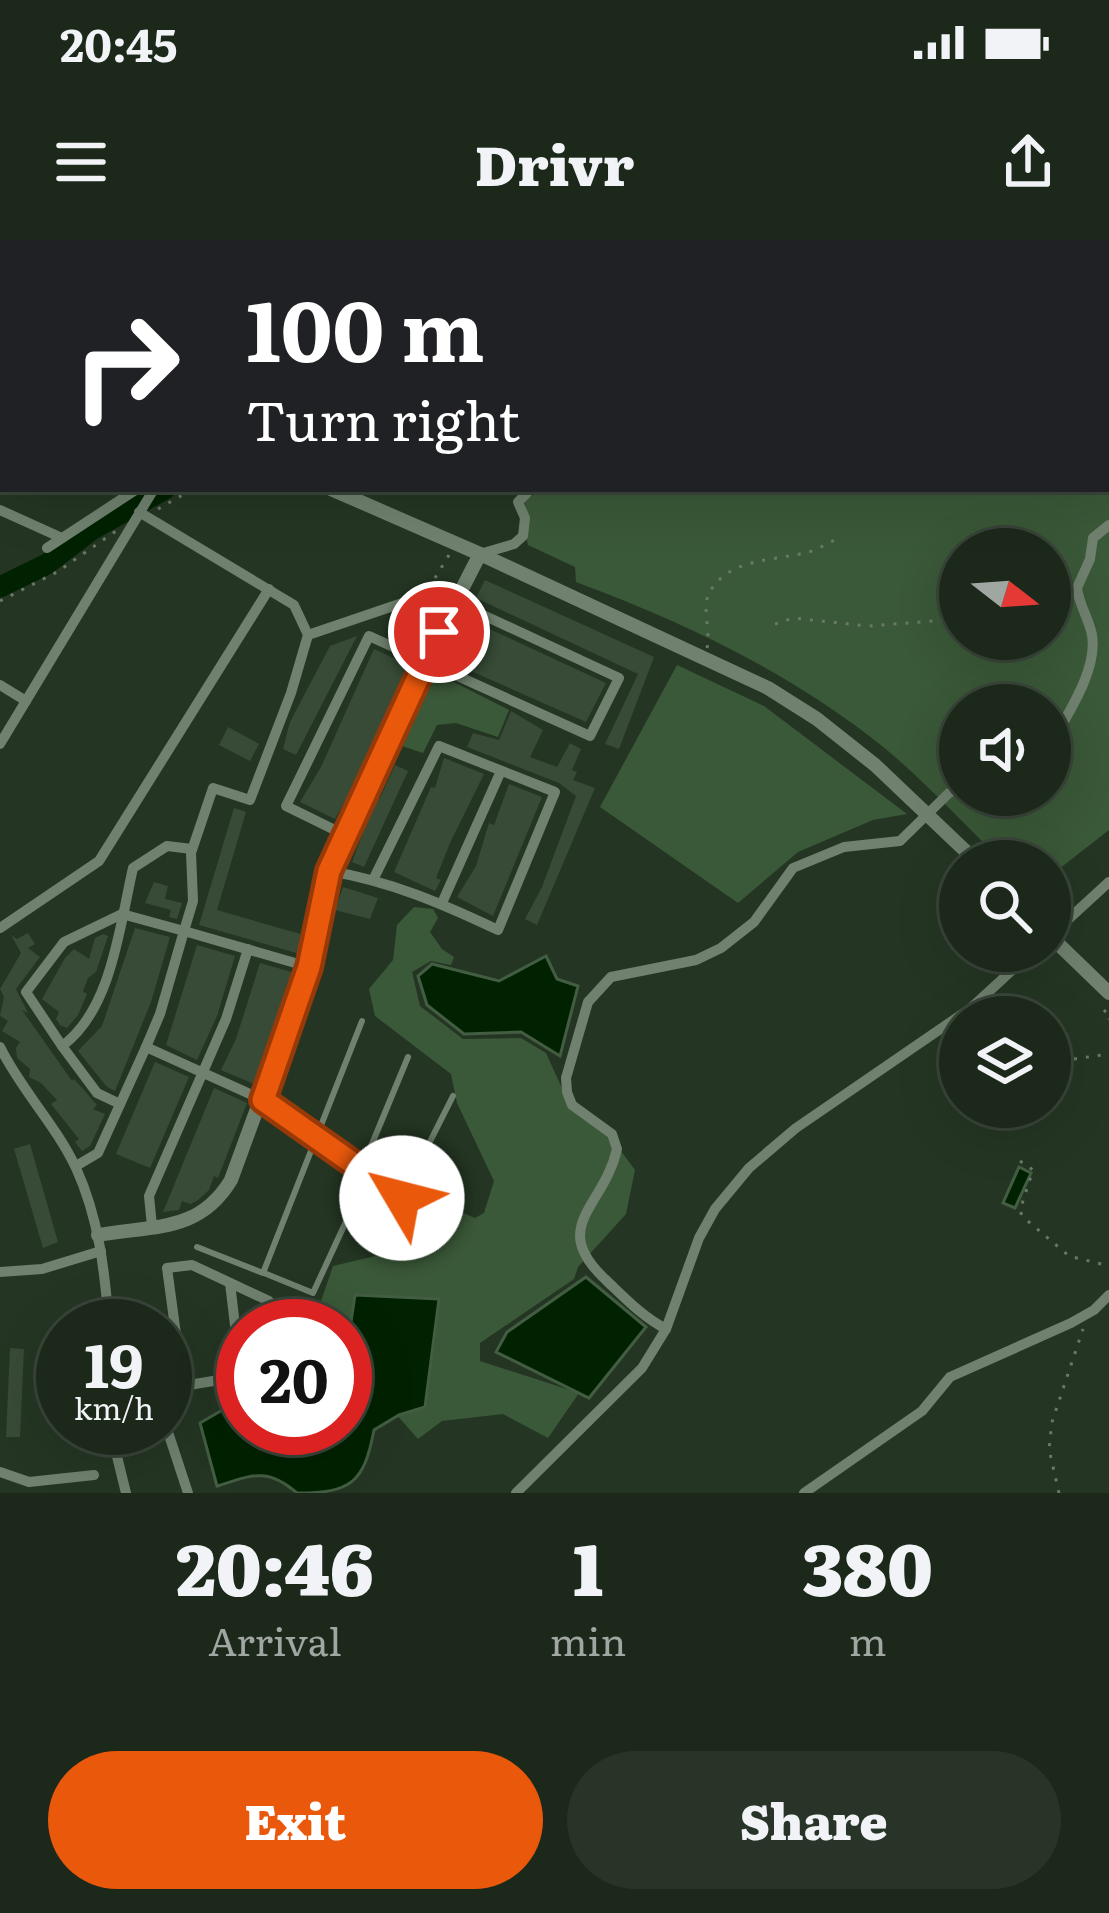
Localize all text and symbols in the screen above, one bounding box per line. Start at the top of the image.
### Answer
text: 20:45 [60,9,178,76]
text: Drivr [475,122,634,203]
icon: menu [48,129,114,195]
icon: share [995,129,1061,195]
text: 100 m [246,263,485,388]
icon: right [48,288,204,444]
text: Turn right [246,377,520,458]
north arrow [939,528,1071,660]
map controls [939,528,1071,1128]
pin [388,581,490,683]
icon: arrive [406,599,472,665]
button: sound [939,684,1071,816]
button: search [939,840,1071,972]
button: layers [939,996,1071,1128]
position arrow [339,1135,465,1261]
speed limit sign: 20 [216,1299,372,1455]
text: 19 [84,1317,144,1406]
text: km/h [74,1385,154,1429]
text: 20:46 [176,1511,374,1618]
text: 1 [573,1511,603,1618]
text: 380 [802,1511,933,1618]
text: Arrival [208,1610,341,1668]
text: min [550,1610,626,1668]
text: m [849,1610,887,1668]
button: Exit [48,1751,543,1889]
button: Share [567,1751,1061,1889]

